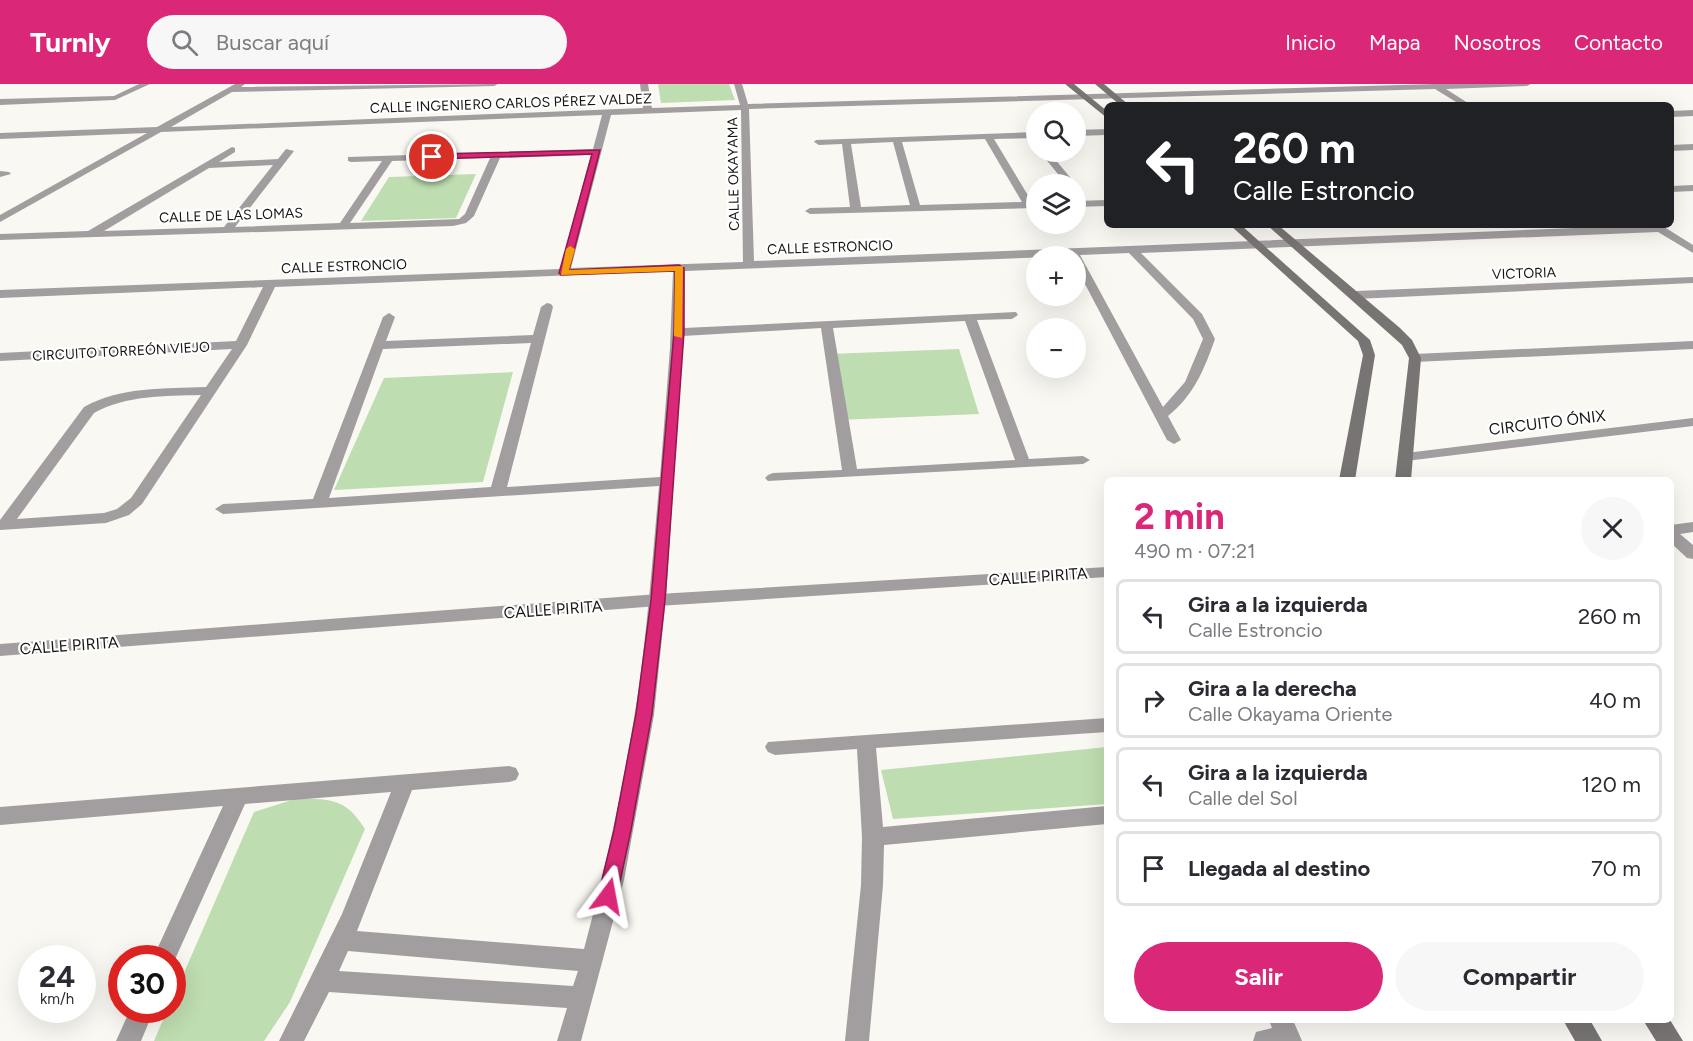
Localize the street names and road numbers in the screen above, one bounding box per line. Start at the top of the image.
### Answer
street label: CALLE INGENIERO CARLOS PÉREZ VALDEZ [370,90,652,117]
street label: CALLE OKAYAMA [724,116,743,231]
street label: CALLE DE LAS LOMAS [159,204,303,227]
street label: CALLE ESTRONCIO [767,237,893,258]
street label: CALLE ESTRONCIO [281,256,407,277]
street label: VICTORIA [1492,264,1557,283]
street label: CIRCUITO TORREÓN VIEJO [32,338,210,365]
street label: CIRCUITO ÓNIX [1488,406,1607,439]
street label: CALLE PIRITA [988,564,1088,589]
street label: CALLE PIRITA [503,597,603,622]
street label: CALLE PIRITA [19,633,119,658]

